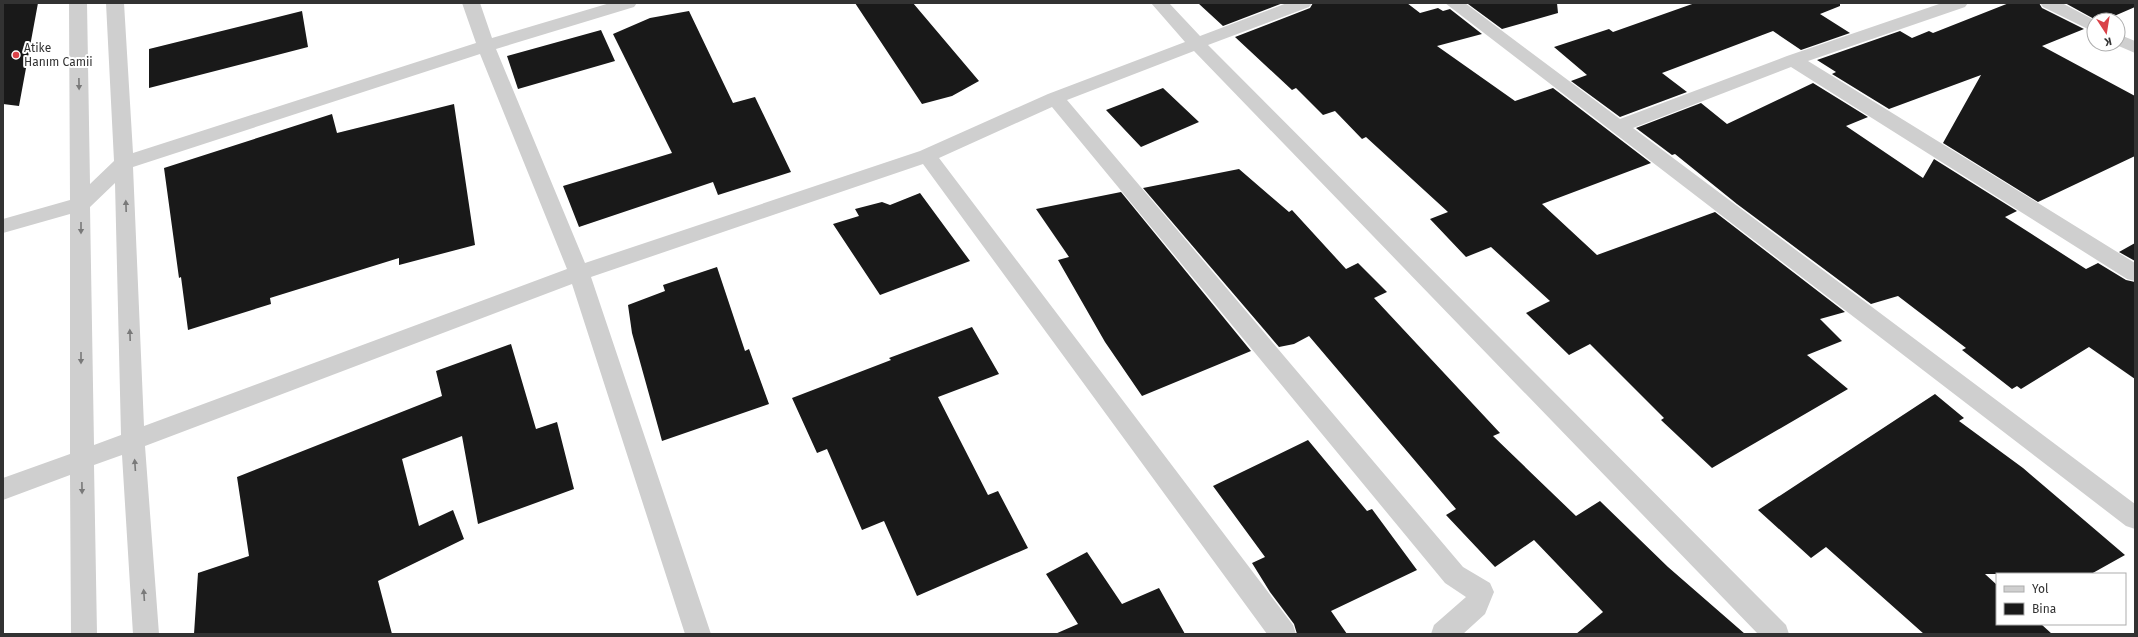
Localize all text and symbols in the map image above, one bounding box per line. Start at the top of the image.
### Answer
north arrow [2086,12,2126,52]
text: K [2102,34,2113,49]
place label: Atike Hanım Camii [24,41,93,69]
marker: Atike Hanım Camii [11,50,21,60]
one-way arrow [76,78,83,90]
one-way arrow [122,200,129,212]
one-way arrow [78,222,84,235]
one-way arrow [127,328,133,341]
one-way arrow [78,352,84,365]
one-way arrow [131,459,138,471]
one-way arrow [78,482,85,494]
legend [1996,573,2126,625]
text: Yol [2032,582,2049,596]
one-way arrow [140,589,147,601]
text: Bina [2032,602,2056,616]

